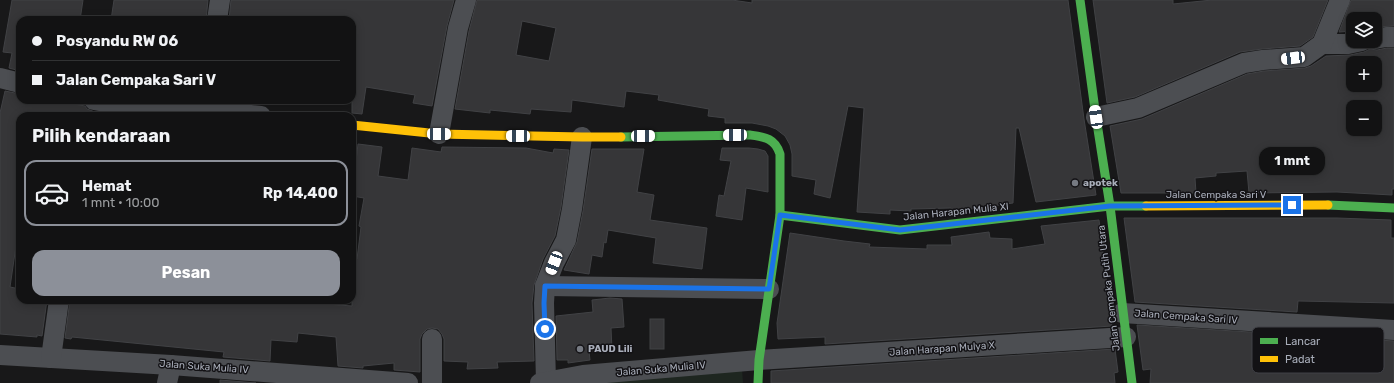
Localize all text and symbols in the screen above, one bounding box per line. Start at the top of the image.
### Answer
map controls [1346,12,1382,136]
button: layers [1346,12,1382,48]
text: Posyandu RW 06 [56,32,178,50]
car [1280,51,1306,65]
button: + [1346,56,1382,92]
text: Jalan Cempaka Sari V [56,71,216,89]
button: − [1346,100,1382,136]
car [1088,104,1104,130]
text: Pilih kendaraan [32,125,170,147]
car [427,128,451,140]
car [723,129,747,141]
car [506,130,530,142]
car [631,130,655,142]
callout: 1 mnt [1259,147,1325,175]
text: 1 mnt [1274,153,1310,168]
icon: car [34,175,70,211]
text: Hemat [82,177,132,195]
place label: apotek [1083,177,1118,189]
marker: apotek [1070,178,1080,188]
text: Rp 14,400 [263,184,338,202]
street label: Jalan Cempaka Sari V [1166,189,1267,201]
text: 1 mnt · 10:00 [82,195,160,210]
route end [1283,196,1301,214]
street label: Jalan Harapan Mulia XI [903,200,1009,224]
street label: Jalan Cempaka Putih Utara [1095,224,1123,352]
button: Pesan [32,250,340,296]
car [544,250,564,276]
street label: Jalan Cempaka Sari IV [1134,307,1239,327]
route start [536,320,554,338]
legend [1252,327,1384,373]
text: Lancar [1285,335,1321,348]
street label: Jalan Harapan Mulya X [889,339,996,359]
place label: PAUD Lili [588,343,633,355]
marker: PAUD Lili [575,344,585,354]
text: Padat [1285,353,1316,366]
street label: Jalan Suka Mulia IV [159,358,250,376]
street label: Jalan Suka Mulia IV [616,359,707,379]

